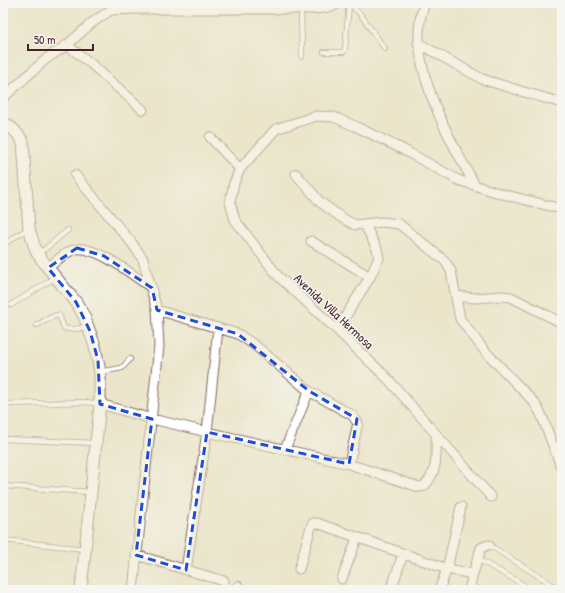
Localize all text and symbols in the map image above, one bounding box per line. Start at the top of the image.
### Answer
scale bar [28,26,93,52]
text: 50 m [34,31,55,48]
street label: Avenida Villa Hermosa [290,269,378,353]

